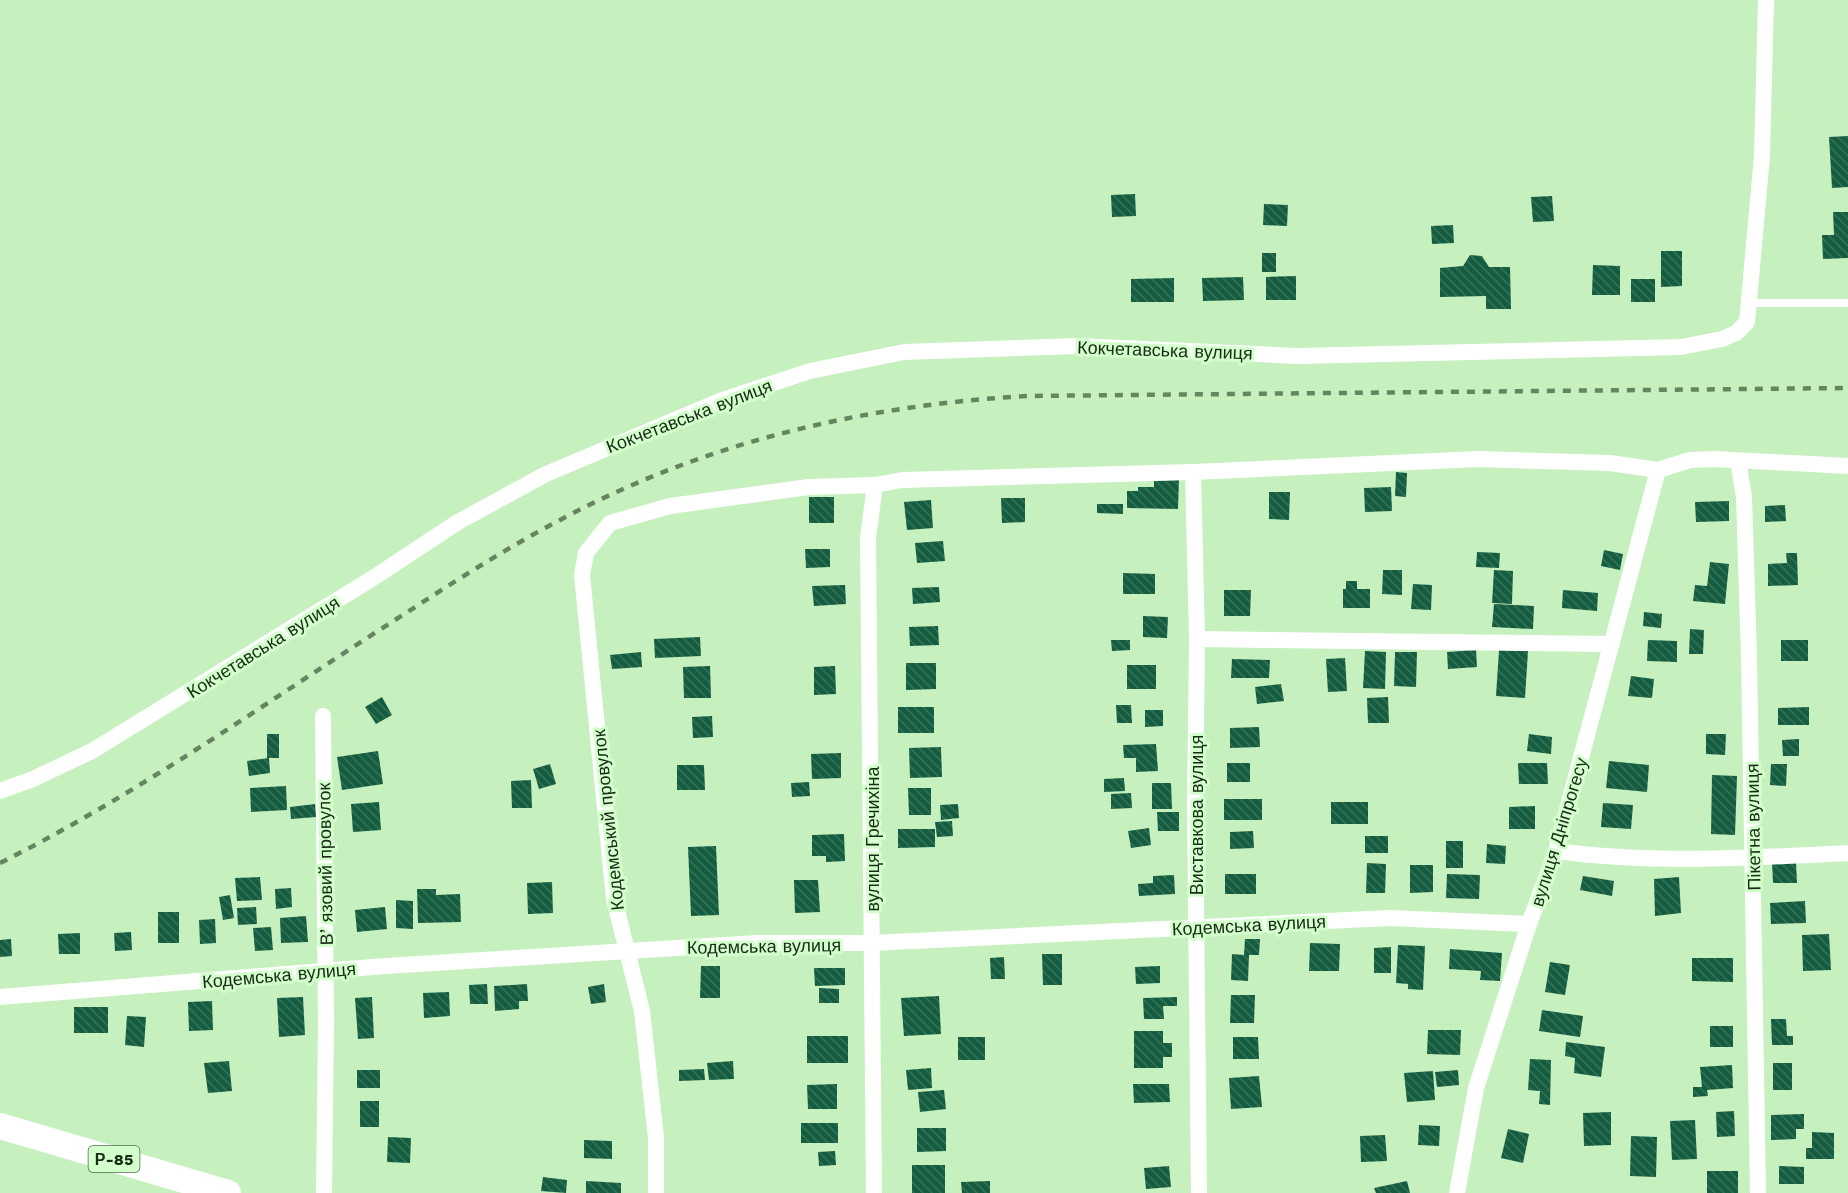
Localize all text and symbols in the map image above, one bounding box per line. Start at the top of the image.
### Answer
street label: Кокчетавська вулиця [1077,336,1253,364]
street label: Кокчетавська вулиця [603,375,775,457]
street label: Кокчетавська вулиця [183,592,343,702]
street label: Кодемський провулок [588,728,628,911]
street label: Виставкова вулиця [1186,735,1207,895]
street label: вулиця Дніпрогесу [1526,755,1592,909]
street label: Пікетна вулиця [1741,763,1765,891]
street label: вулиця Гречихіна [862,765,883,912]
street label: Вʼязовий провулок [313,782,337,945]
street label: Кодемська вулиця [1171,910,1327,940]
street label: Кодемська вулиця [687,934,841,958]
street label: Кодемська вулиця [201,958,357,992]
road number: Р-85 [88,1146,140,1172]

